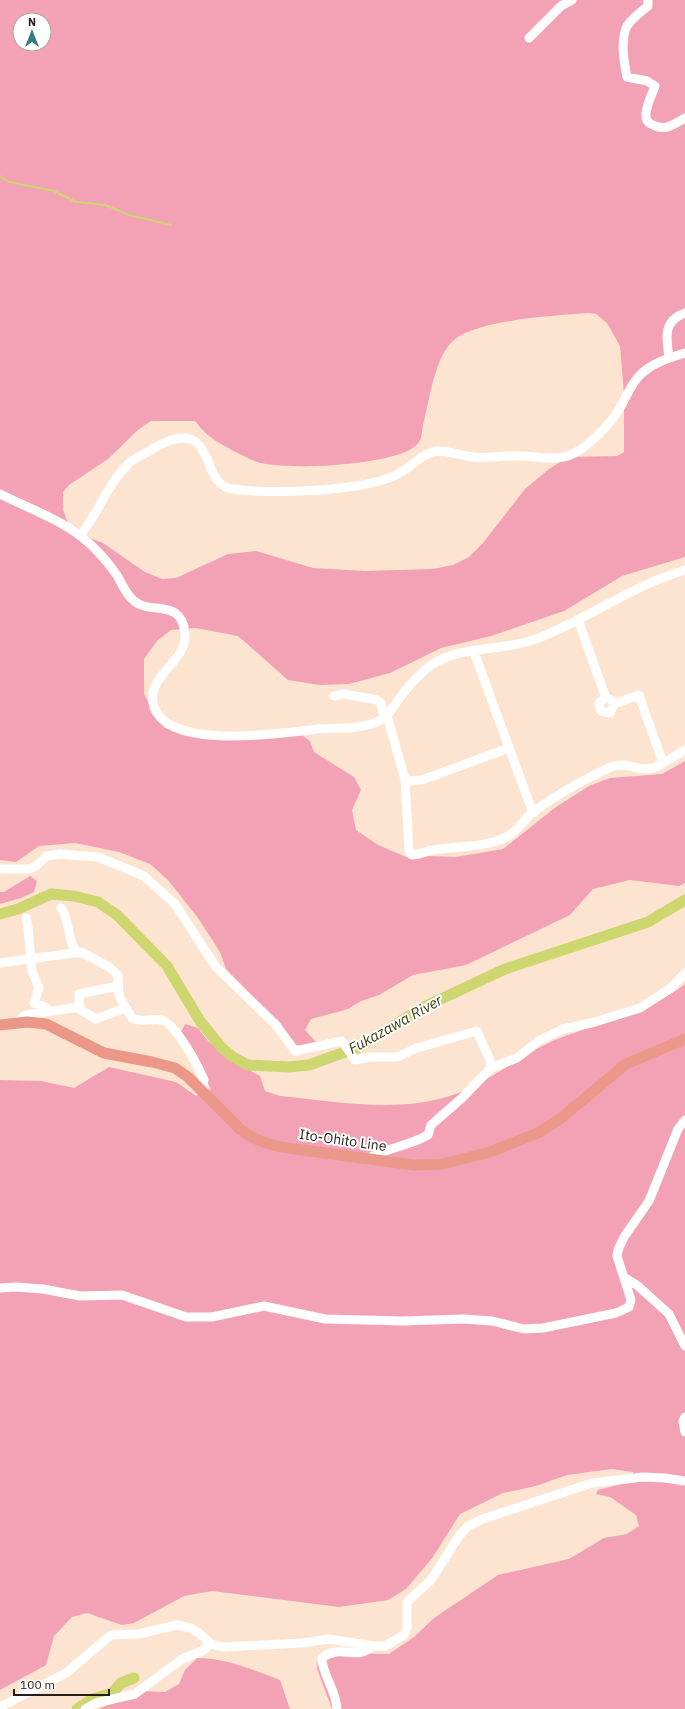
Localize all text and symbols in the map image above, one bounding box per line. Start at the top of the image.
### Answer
north arrow [12,12,52,52]
text: N [28,15,36,29]
water label: Fukazawa River [345,990,446,1058]
street label: Ito-Ohito Line [298,1125,388,1155]
scale bar [14,1671,109,1697]
text: 100 m [20,1677,55,1692]

